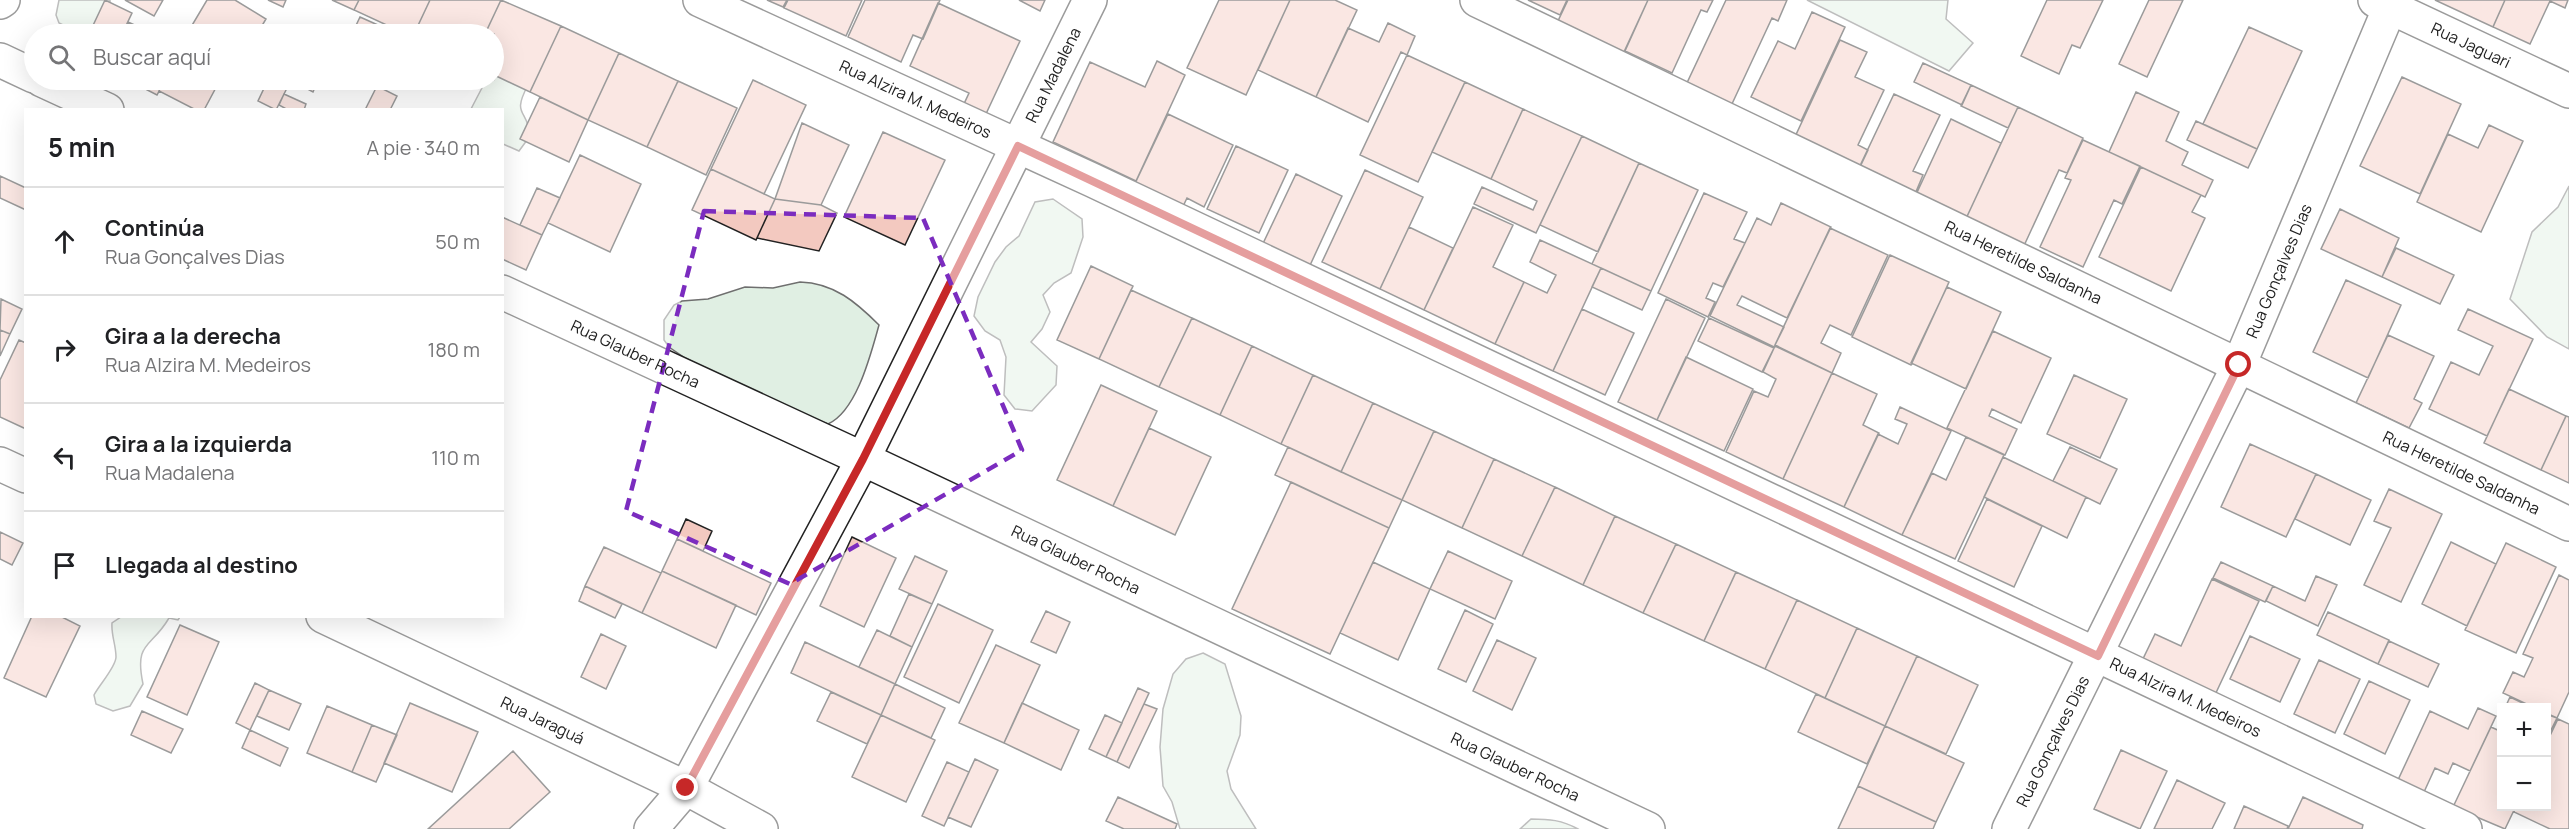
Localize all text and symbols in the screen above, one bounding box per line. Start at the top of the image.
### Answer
street label: Rua Jaguari [2428,17,2514,73]
search box [24,24,504,90]
street label: Rua Madalena [1020,24,1086,126]
icon: search [45,41,78,74]
text: Buscar aquí [93,42,211,72]
street label: Rua Alzira M. Medeiros [836,54,995,143]
text: 5 min [48,129,115,165]
text: A pie · 340 m [367,134,480,161]
street label: Rua Gonçalves Dias [2241,200,2317,341]
text: Continúa [105,213,205,243]
street label: Rua Heretilde Saldanha [1941,215,2106,309]
icon: ahead [48,225,81,258]
text: 50 m [435,228,480,255]
text: Rua Gonçalves Dias [105,243,285,270]
street label: Rua Glauber Rocha [567,314,703,393]
text: Gira a la derecha [105,321,281,351]
icon: right [48,333,81,366]
text: 180 m [427,336,480,363]
text: Rua Alzira M. Medeiros [105,351,311,378]
route start [2225,351,2251,377]
street label: Rua Heretilde Saldanha [2379,425,2544,519]
text: Gira a la izquierda [105,429,292,459]
icon: left [48,441,81,474]
text: 110 m [431,444,480,471]
text: Rua Madalena [105,459,235,486]
street label: Rua Glauber Rocha [1008,520,1144,599]
icon: arrive [48,549,81,582]
text: Llegada al destino [105,550,298,580]
street label: Rua Alzira M. Medeiros [2106,652,2265,742]
street label: Rua Gonçalves Dias [2011,672,2094,811]
street label: Rua Jaraguá [497,691,588,749]
map controls [2497,703,2551,811]
button: + [2497,703,2551,757]
street label: Rua Glauber Rocha [1447,727,1583,806]
button: − [2497,757,2551,811]
route end [672,774,698,800]

